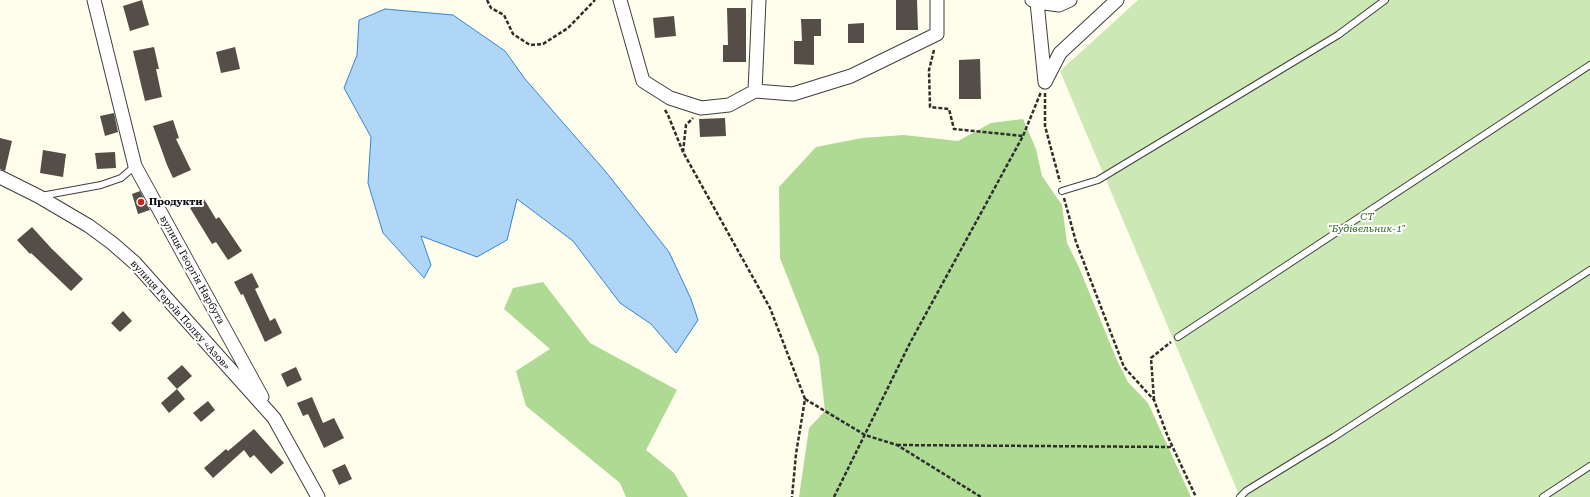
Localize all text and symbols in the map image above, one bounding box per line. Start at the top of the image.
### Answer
place label: Продукти [149,196,202,208]
marker: Продукти [136,197,146,207]
park label: СТ "Будівельник-1" [1328,211,1406,234]
street label: вулиця Георгія Нарбута [157,214,227,326]
street label: вулиця Героїв Полку «Азов» [128,258,232,372]

